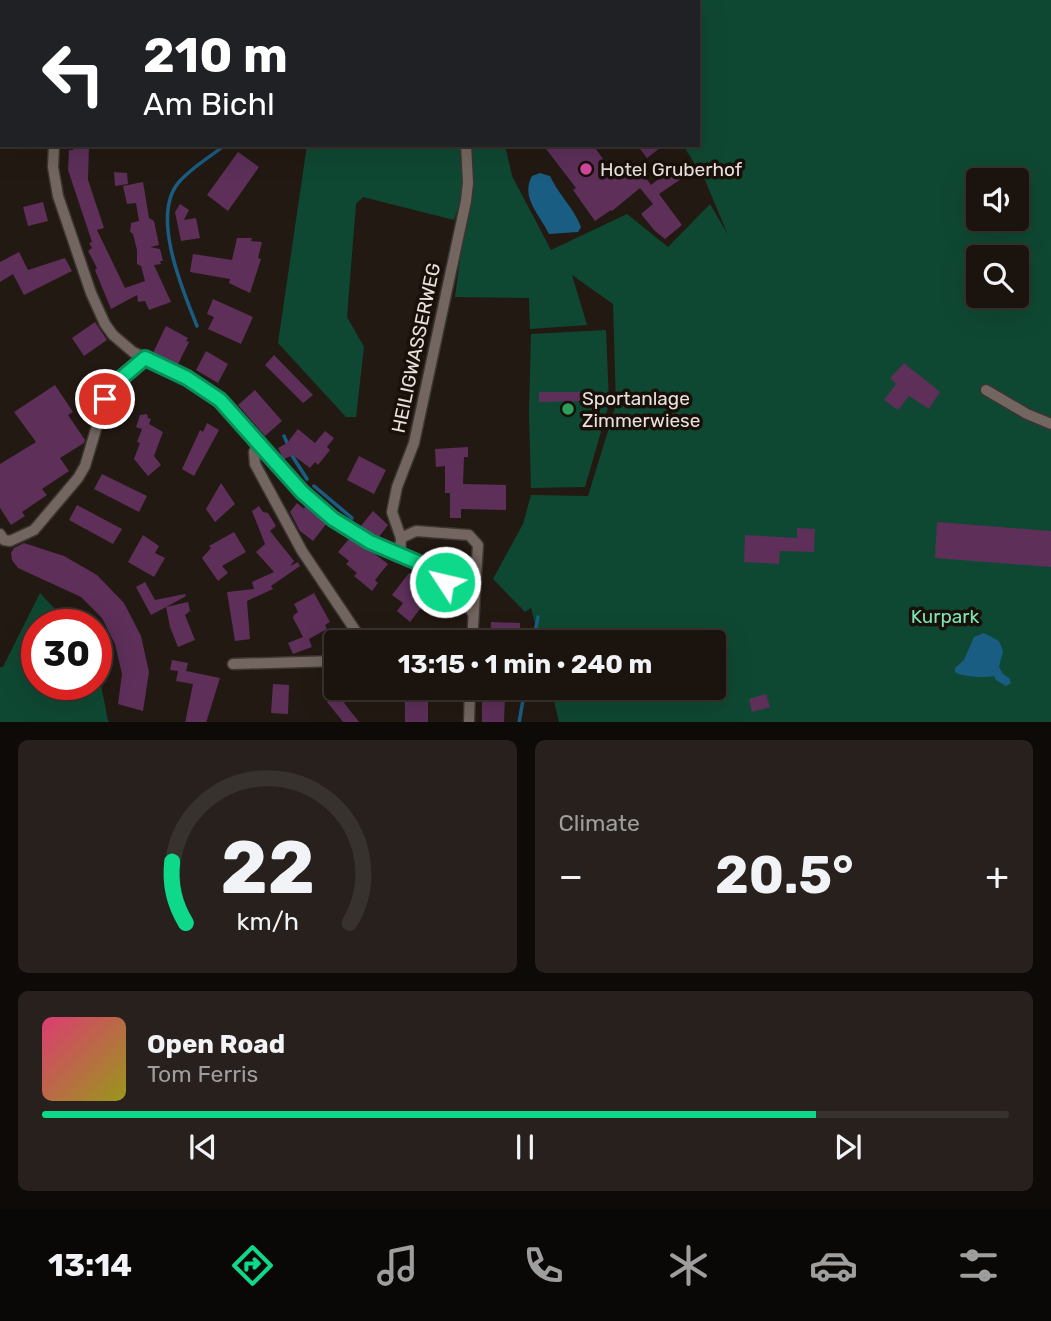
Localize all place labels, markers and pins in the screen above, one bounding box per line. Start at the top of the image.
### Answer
place label: Hotel Gruberhof [600,158,743,181]
marker: Hotel Gruberhof [578,161,594,177]
pin [75,369,135,429]
place label: Sportanlage Zimmerwiese [582,387,700,432]
marker: Sportanlage Zimmerwiese [560,401,576,417]

